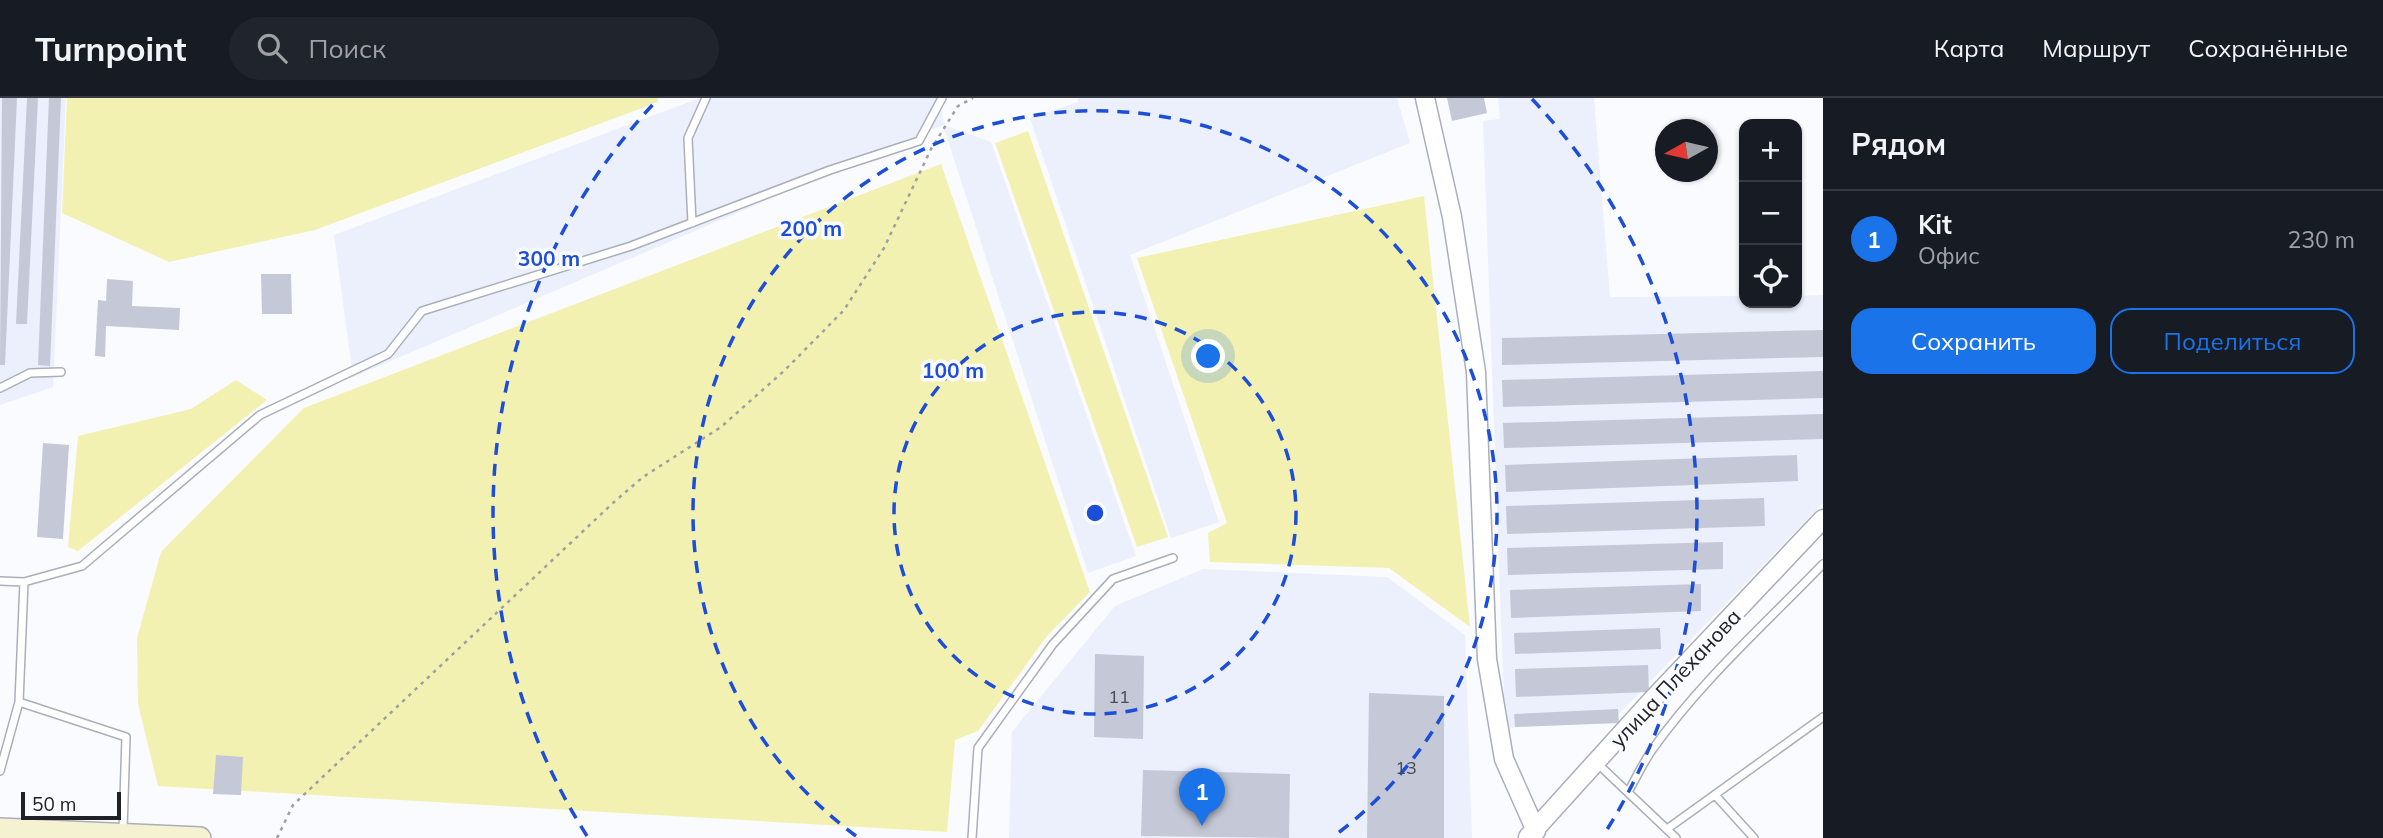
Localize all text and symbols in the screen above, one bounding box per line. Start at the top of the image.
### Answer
search box [229,17,719,80]
text: Turnpoint [35,28,187,69]
icon: search [253,29,291,67]
text: Поиск [309,32,386,65]
text: Карта [1934,33,2004,63]
text: Маршрут [2042,33,2150,63]
text: Сохранённые [2188,33,2348,63]
north arrow [1655,119,1718,182]
map controls [1739,119,1802,308]
button: + [1739,119,1802,182]
text: Рядом [1851,125,1946,163]
button: − [1739,182,1802,245]
text: Kit [1918,208,1952,241]
text: 200 m [780,215,842,241]
text: 1 [1867,225,1881,254]
text: 230 m [2287,225,2355,254]
text: Офис [1918,241,1980,270]
text: 300 m [518,245,580,271]
button: locate [1739,245,1802,308]
button: Сохранить [1851,308,2096,374]
button: Поделиться [2110,308,2355,374]
your location [1191,339,1225,373]
text: 100 m [922,357,984,383]
centre of rings [1083,501,1107,525]
street label: улица Плеханова [1604,603,1746,753]
house number: 11 [1108,685,1130,708]
house number: 13 [1395,756,1417,779]
pin: 1 [1179,768,1225,826]
scale bar [21,789,121,821]
text: 50 m [32,792,76,816]

